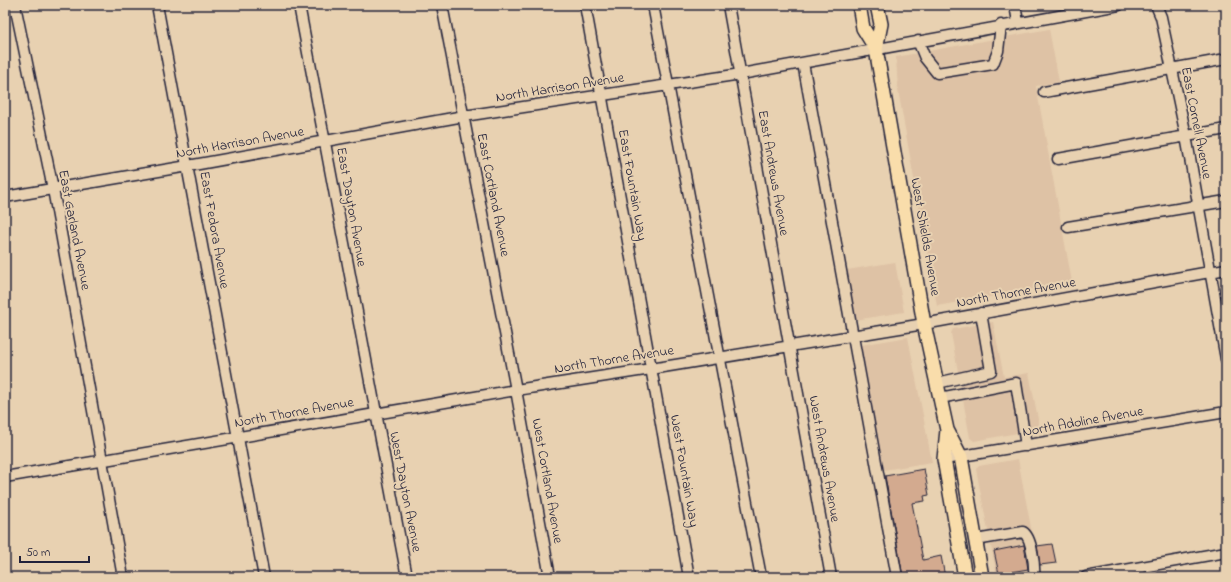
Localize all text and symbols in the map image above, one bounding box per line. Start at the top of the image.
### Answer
street label: East Cornell Avenue [1175,65,1217,182]
street label: North Harrison Avenue [494,67,626,108]
street label: East Andrews Avenue [752,109,794,238]
street label: North Harrison Avenue [174,121,306,165]
street label: East Fountain Way [611,128,652,243]
street label: East Cortland Avenue [471,131,515,259]
street label: East Dayton Avenue [329,145,372,269]
street label: East Garland Avenue [52,168,96,293]
street label: East Fedora Avenue [193,170,235,291]
street label: West Shields Avenue [904,176,946,298]
street label: North Thorne Avenue [955,272,1078,314]
street label: North Thorne Avenue [553,340,676,380]
street label: North Thorne Avenue [233,392,356,434]
street label: West Andrews Avenue [803,394,846,525]
street label: North Adoline Avenue [1021,401,1146,443]
street label: West Fountain Way [663,413,704,529]
street label: West Cortland Avenue [526,417,568,546]
street label: West Dayton Avenue [382,430,427,555]
scale bar [20,538,89,564]
text: 50 m [26,544,50,562]

